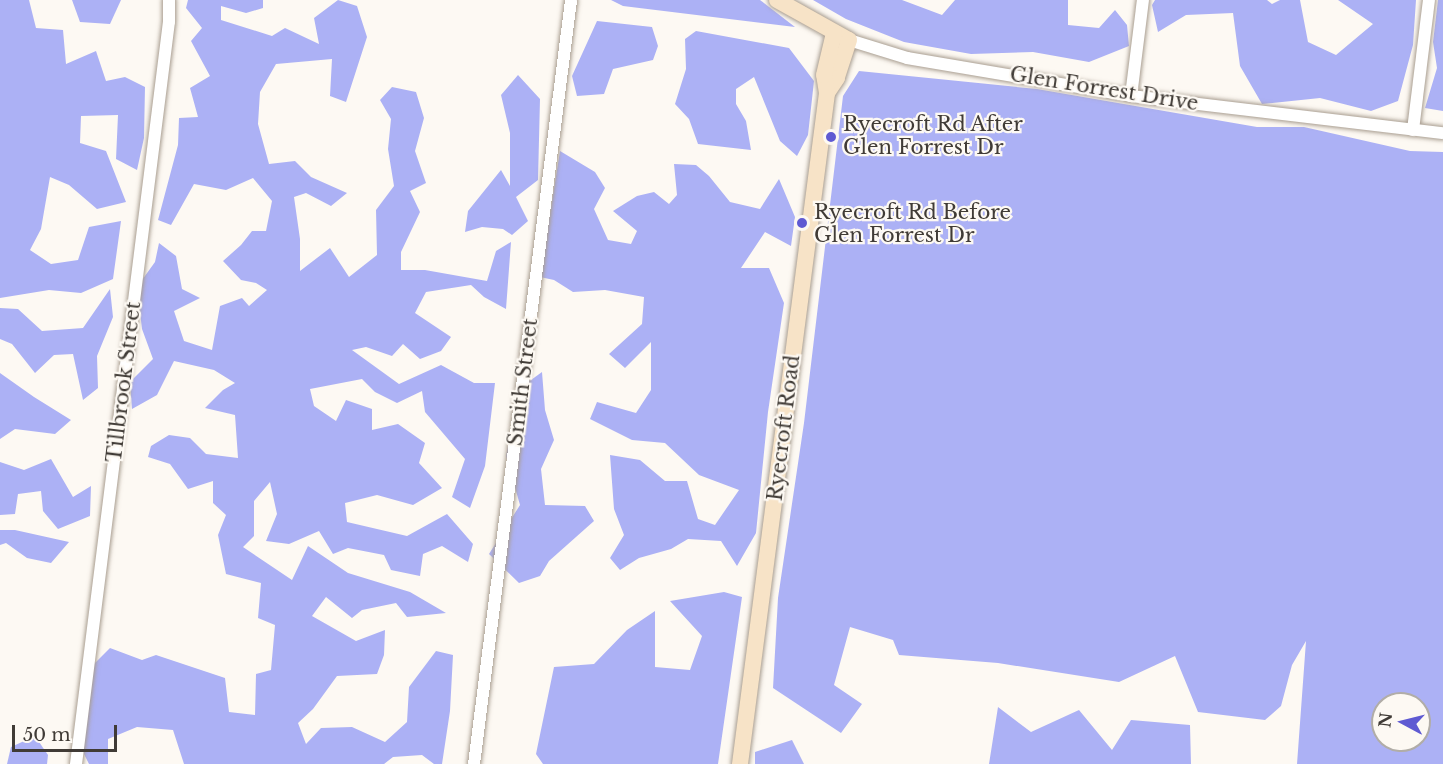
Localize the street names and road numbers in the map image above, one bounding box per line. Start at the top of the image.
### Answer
street label: Glen Forrest Drive [1008,62,1200,116]
street label: Tillbrook Street [102,300,146,464]
street label: Smith Street [503,317,543,447]
street label: Ryecroft Road [763,354,805,502]

